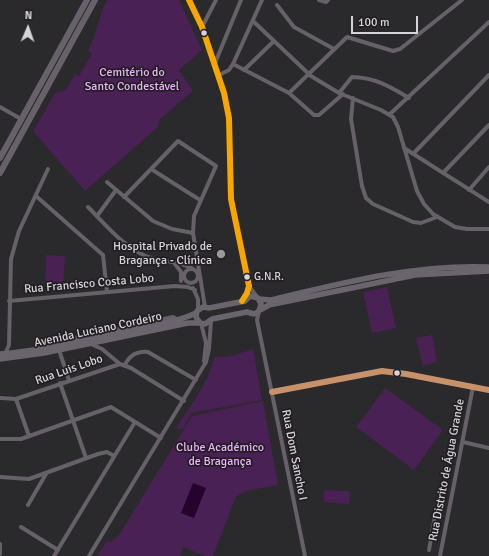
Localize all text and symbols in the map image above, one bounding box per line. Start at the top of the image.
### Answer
north arrow [8,8,48,48]
scale bar [353,8,420,34]
text: N [24,9,32,22]
text: 100 m [358,15,390,30]
unlabelled marker [199,28,209,38]
park label: Cemitério do Santo Condestável [85,66,179,94]
place label: Hospital Privado de Bragança - Clínica [113,240,212,268]
marker: Hospital Privado de Bragança - Clínica [215,248,227,260]
place label: G.N.R. [254,270,284,284]
street label: Rua Francisco Costa Lobo [23,271,155,297]
marker: G.N.R. [242,272,252,282]
street label: Avenida Luciano Cordeiro [33,309,163,351]
street label: Rua Luis Lobo [33,352,105,388]
unlabelled marker [392,368,402,378]
street label: Rua Distrito de Água Grande [426,398,468,542]
street label: Rua Dom Sancho I [278,408,310,502]
park label: Clube Académico de Bragança [176,441,264,469]

